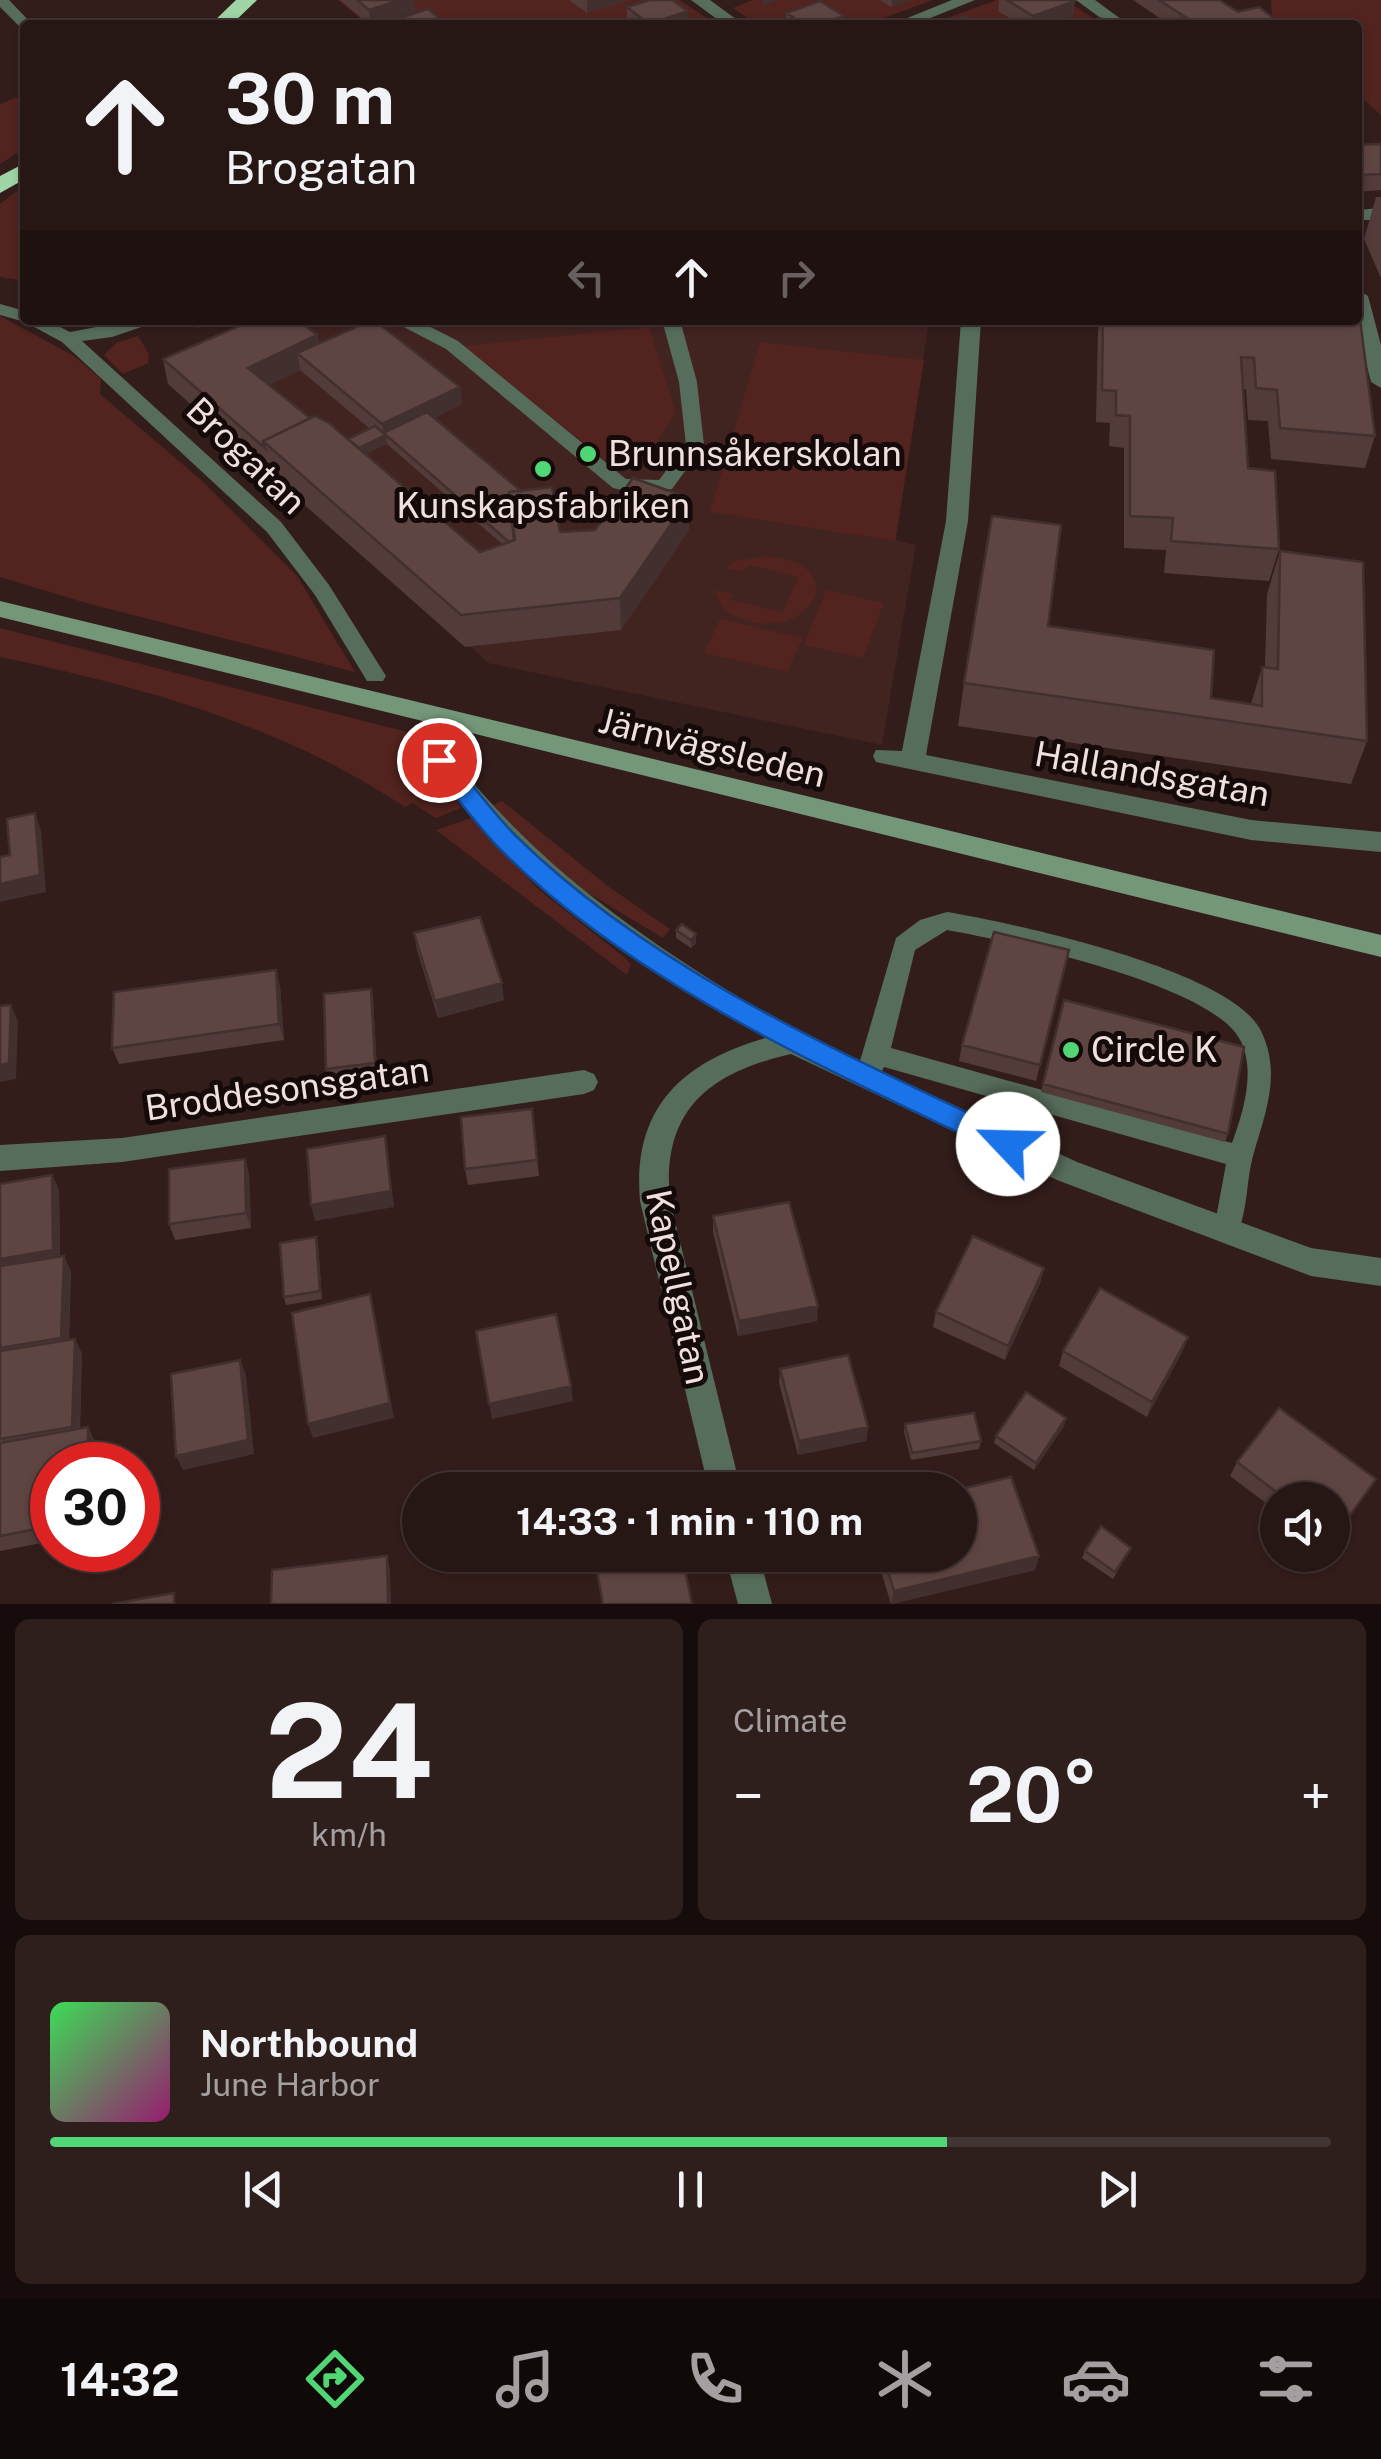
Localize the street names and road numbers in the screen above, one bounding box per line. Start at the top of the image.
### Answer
street label: Brogatan [178,389,314,522]
street label: Järnvägsleden [595,700,830,795]
street label: Hallandsgatan [1032,733,1273,814]
street label: Broddesonsgatan [142,1048,432,1129]
street label: Kapellgatan [638,1186,719,1388]

